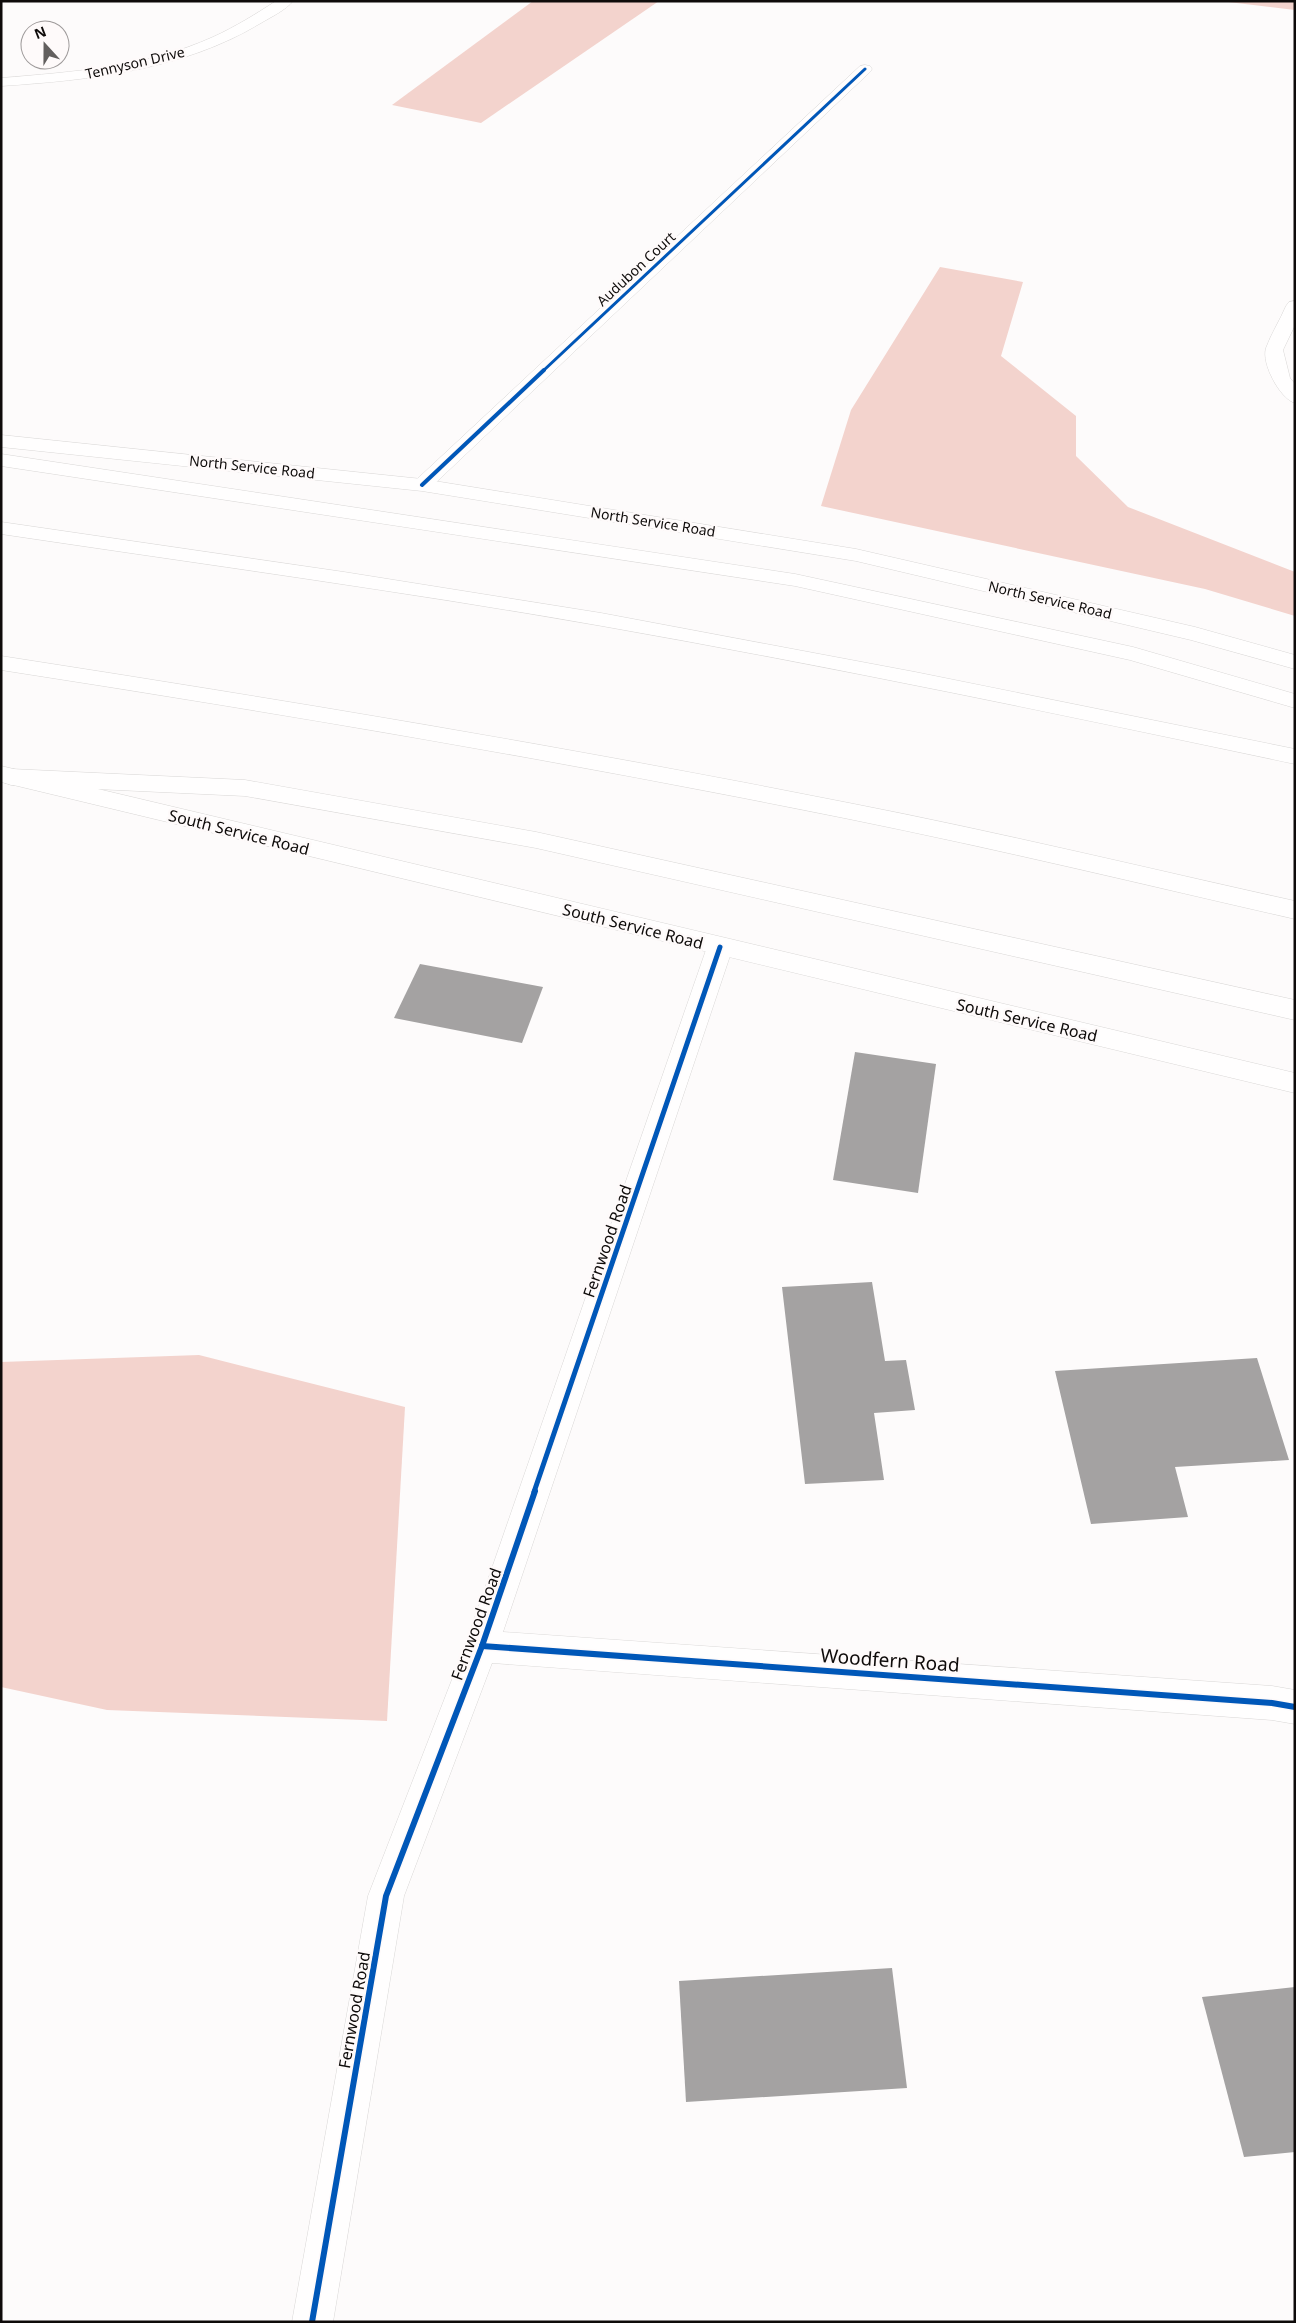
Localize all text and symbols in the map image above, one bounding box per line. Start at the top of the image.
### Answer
north arrow [20,20,70,70]
text: N [31,21,49,43]
street label: Tennyson Drive [83,42,186,83]
street label: Audubon Court [592,227,679,310]
street label: North Service Road [188,450,316,483]
street label: North Service Road [589,502,717,541]
street label: North Service Road [986,576,1114,623]
street label: South Service Road [166,804,312,860]
street label: South Service Road [560,898,706,954]
street label: South Service Road [954,993,1100,1047]
street label: Fernwood Road [577,1182,637,1300]
street label: Fernwood Road [445,1565,507,1683]
street label: Woodfern Road [820,1642,960,1678]
street label: Fernwood Road [333,1950,375,2070]

